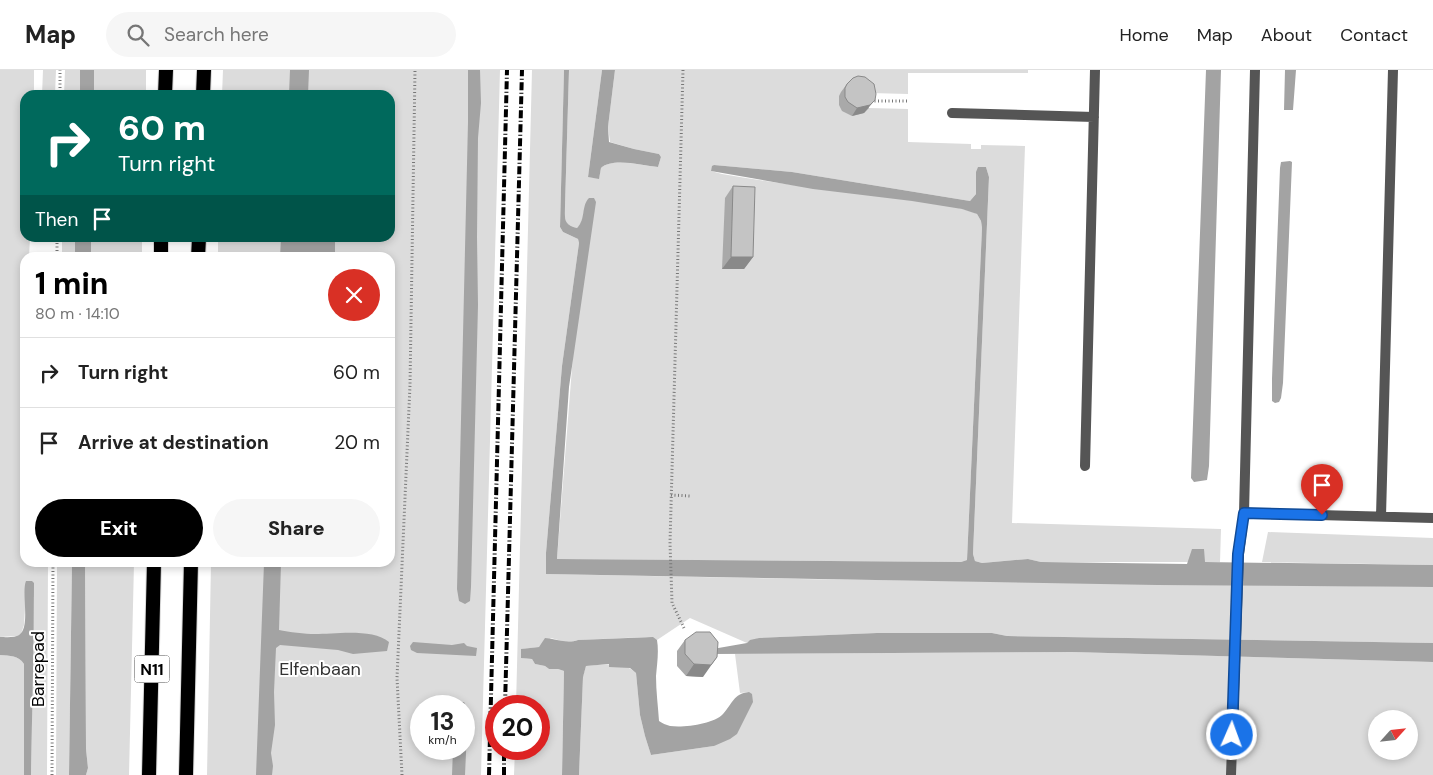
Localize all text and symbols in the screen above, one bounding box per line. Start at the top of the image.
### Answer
search box [106,12,456,57]
text: Map [25,19,76,50]
icon: search [124,21,152,49]
text: Search here [164,22,269,47]
text: Home [1119,23,1169,47]
text: Map [1197,23,1233,47]
text: About [1261,23,1312,47]
text: Contact [1340,23,1408,47]
text: 60 m [118,105,206,151]
icon: right [35,110,100,175]
text: Turn right [118,149,215,178]
icon: arrive [88,205,116,233]
text: Then [35,207,78,232]
text: 1 min [35,264,108,303]
button: close [328,269,380,321]
text: 80 m · 14:10 [35,303,120,324]
icon: right [35,359,63,387]
text: Turn right [78,360,168,385]
text: 60 m [333,360,380,385]
icon: arrive [35,429,63,457]
text: Arrive at destination [78,430,269,455]
text: 20 m [334,430,380,455]
pin [1301,464,1343,515]
icon: arrive [1308,471,1336,499]
button: Exit [35,499,203,557]
button: Share [213,499,380,557]
street label: Barrepad [26,631,50,707]
road number: N11 [134,656,170,682]
park label: Elfenbaan [279,657,361,681]
speed limit sign: 20 [485,695,550,760]
text: 13 [430,705,455,738]
position arrow [1205,708,1257,760]
north arrow [1368,710,1418,760]
map controls [1368,710,1418,760]
text: km/h [428,732,457,748]

